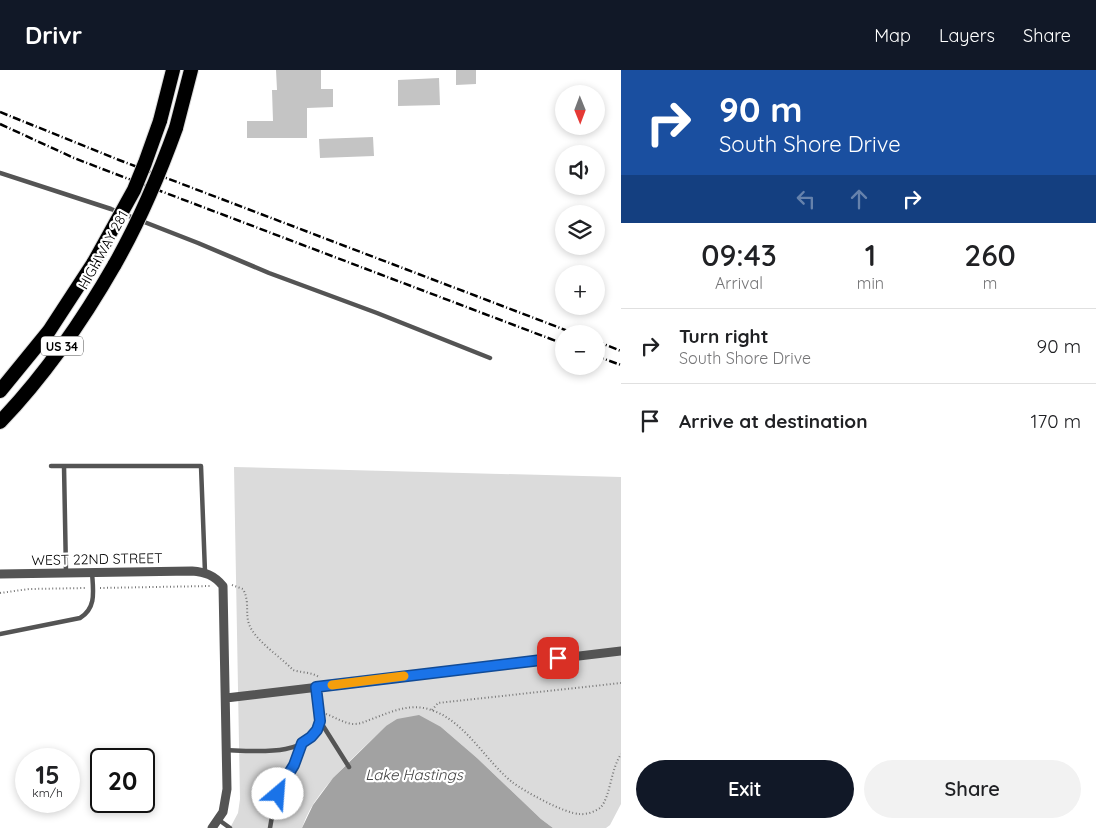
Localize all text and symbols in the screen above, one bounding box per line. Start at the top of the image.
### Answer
text: Drivr [25,20,82,50]
text: Map [874,24,911,47]
text: Layers [939,24,995,47]
text: Share [1023,24,1071,47]
north arrow [555,85,605,135]
map controls [555,85,605,375]
text: 90 m [719,87,802,131]
icon: right [636,90,701,155]
text: South Shore Drive [719,130,901,158]
button: sound [555,145,605,195]
icon: left [792,185,820,213]
icon: ahead [845,185,873,213]
icon: right [898,185,926,213]
button: layers [555,205,605,255]
street label: HIGHWAY 281 [74,207,132,293]
text: 09:43 [701,236,777,274]
text: 1 [865,236,876,274]
text: 260 [964,236,1016,274]
button: + [555,265,605,315]
text: Arrival [715,273,763,293]
text: min [857,273,884,293]
text: m [983,273,997,293]
text: Turn right [679,324,768,348]
button: − [555,325,605,375]
icon: right [636,332,664,360]
text: 90 m [1037,334,1081,358]
road number: US 34 [41,336,83,356]
text: South Shore Drive [679,348,811,368]
icon: arrive [636,407,664,435]
text: Arrive at destination [679,409,868,433]
text: 170 m [1030,409,1081,433]
street label: WEST 22ND STREET [31,549,163,569]
pin [537,637,579,679]
icon: arrive [544,644,572,672]
speed limit sign: 20 [90,748,155,813]
text: 15 [35,759,60,790]
button: Exit [636,760,854,818]
button: Share [864,760,1081,818]
water label: Lake Hastings [365,765,464,784]
position arrow [251,767,303,819]
text: km/h [32,785,63,800]

